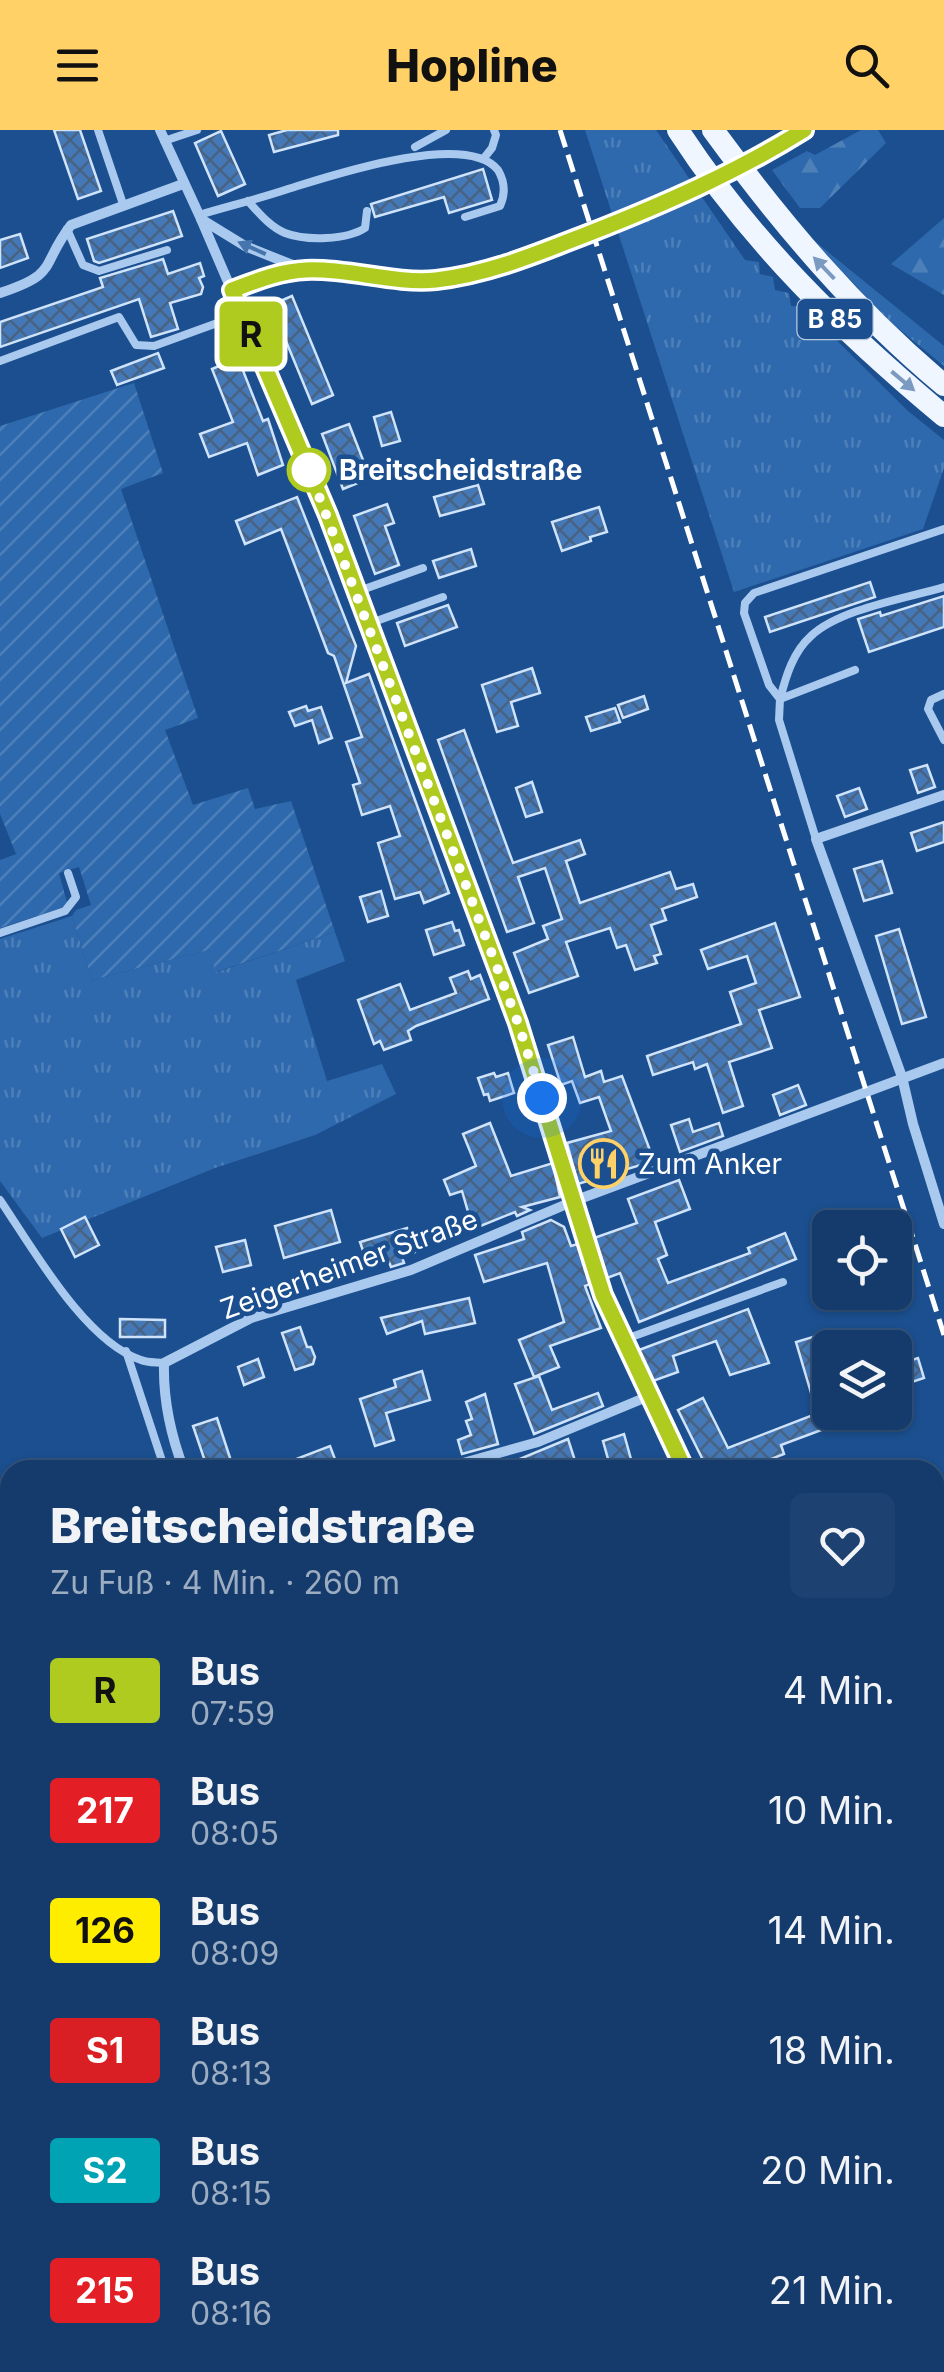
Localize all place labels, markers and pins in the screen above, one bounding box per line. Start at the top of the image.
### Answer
marker: Breitscheidstraße [288,449,330,491]
place label: Breitscheidstraße [339,453,582,487]
restaurant icon: Zum Anker [577,1138,629,1190]
place label: Zum Anker [638,1147,782,1181]

